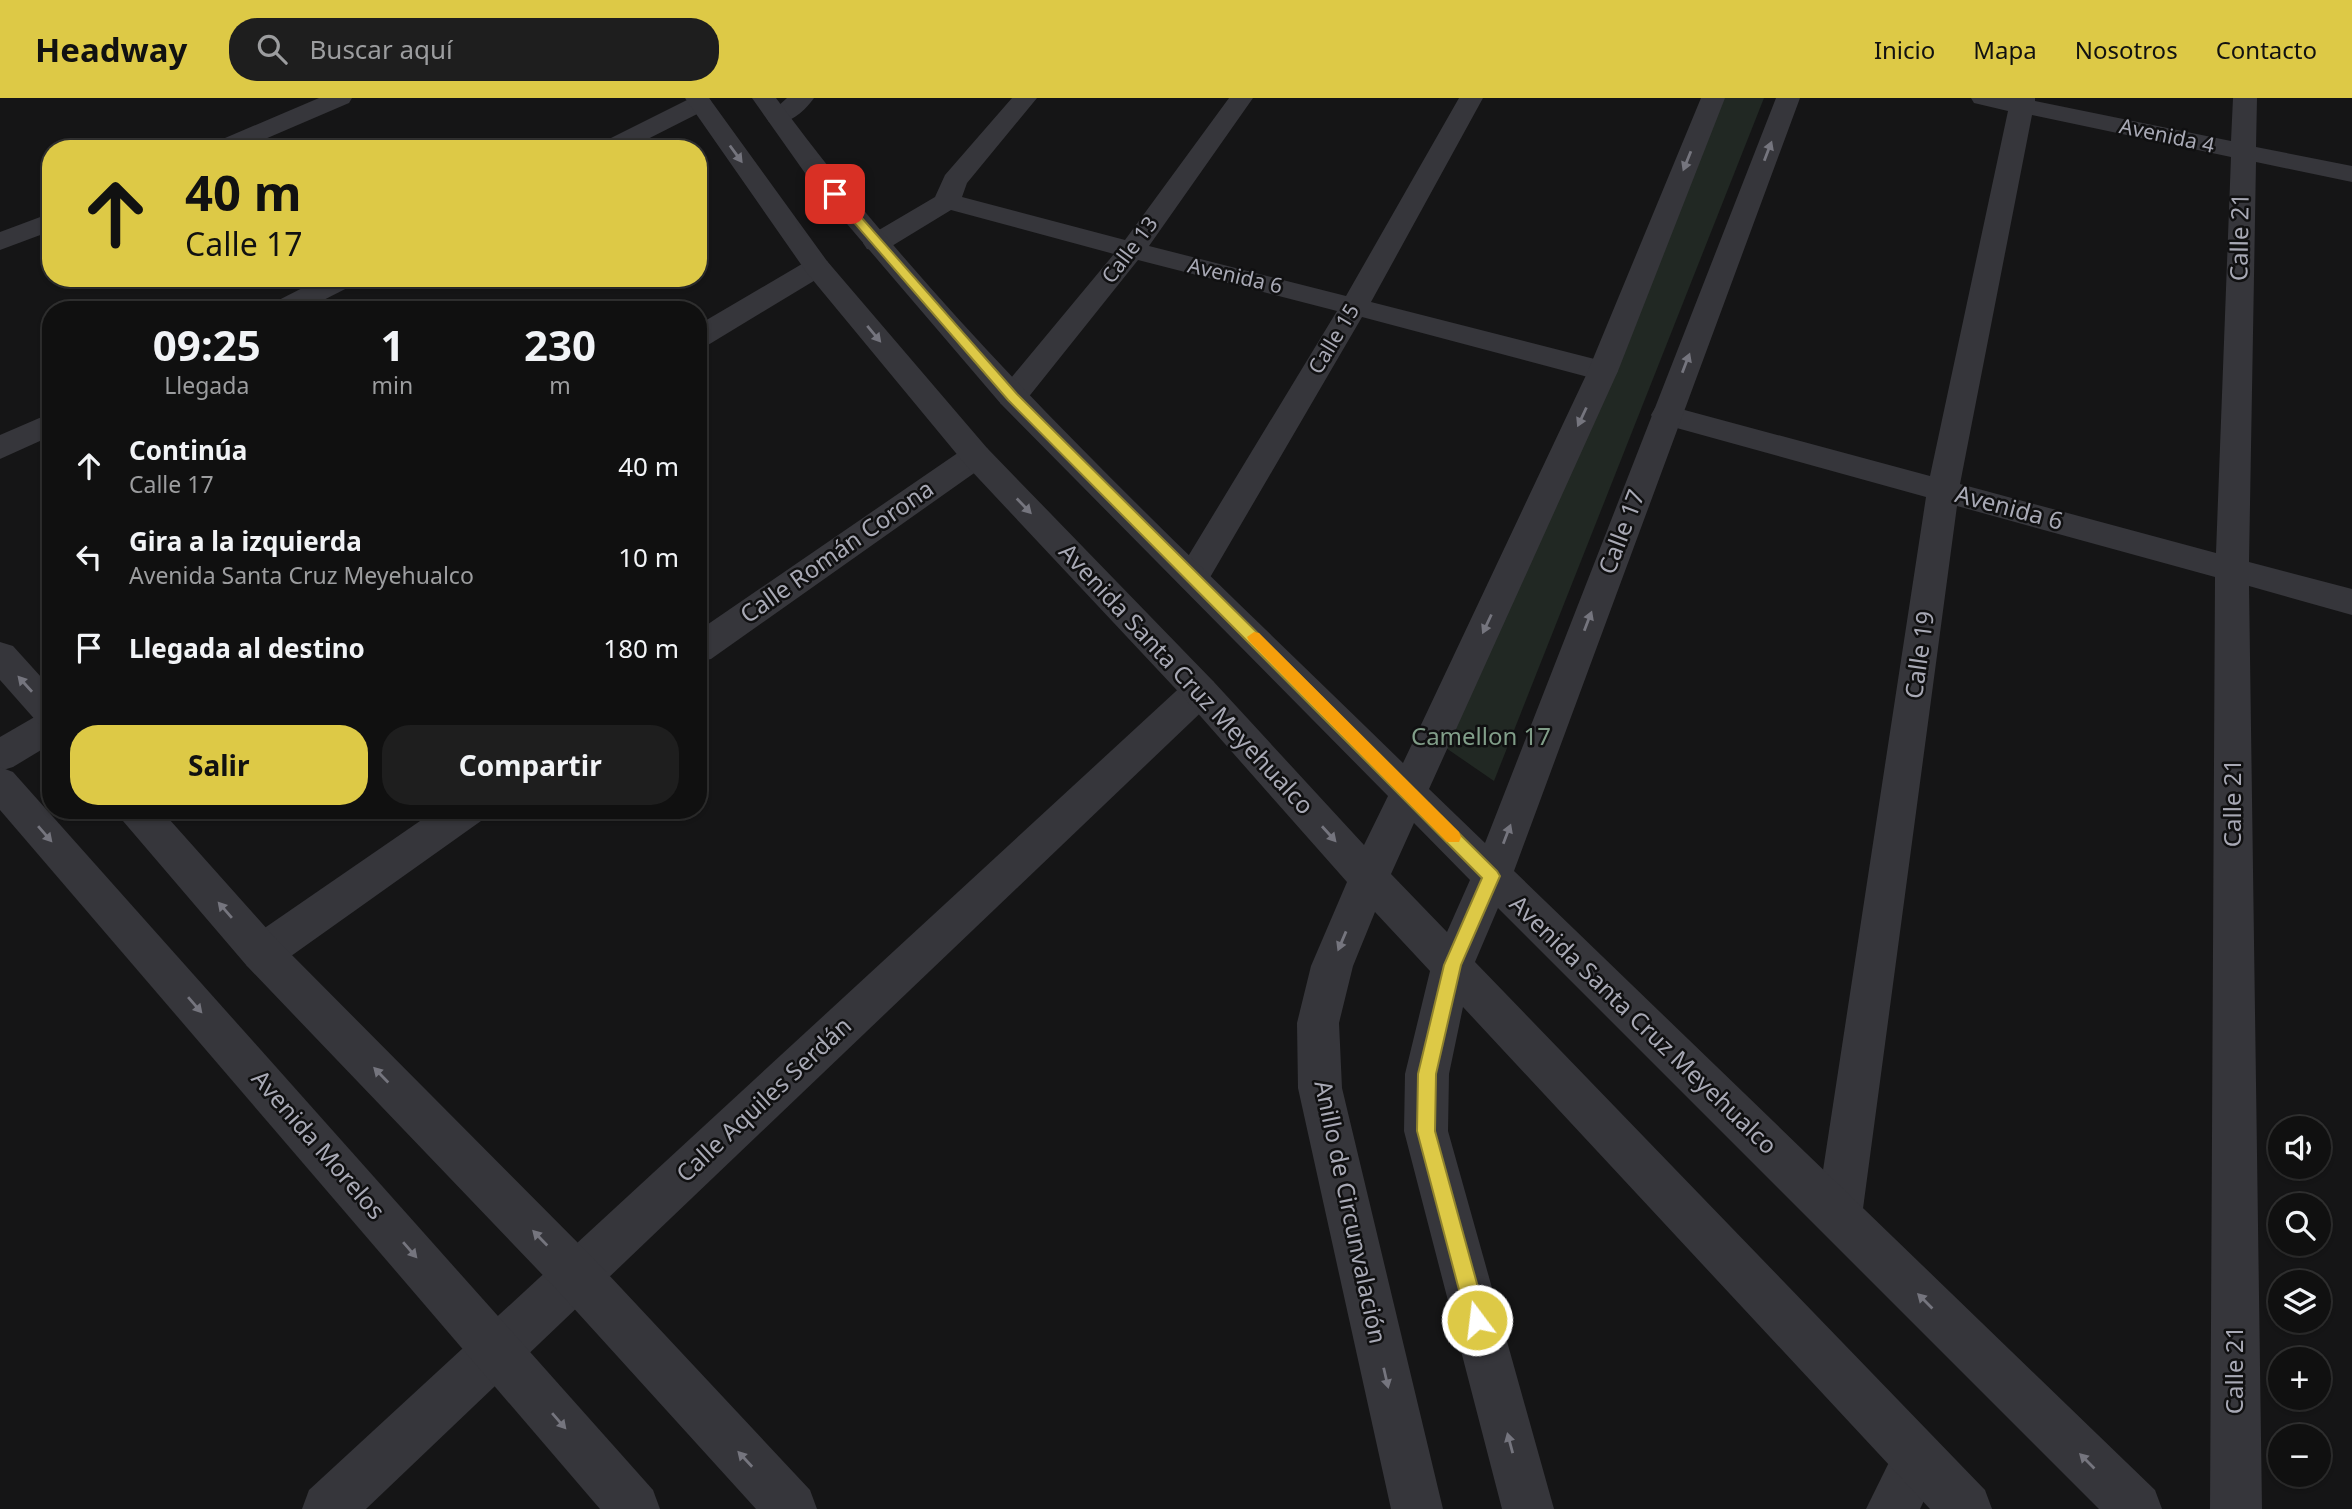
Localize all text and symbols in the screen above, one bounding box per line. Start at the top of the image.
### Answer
search box [229,18,719,81]
text: Headway [35,27,187,72]
icon: search [253,30,291,68]
text: Buscar aquí [309,31,453,67]
text: Inicio [1874,33,1935,66]
text: Mapa [1973,33,2037,66]
text: Nosotros [2075,33,2178,66]
text: Contacto [2216,33,2317,66]
street label: Avenida 4 [2117,111,2217,159]
one-way arrow [1762,140,1773,161]
one-way arrow [729,145,743,163]
one-way arrow [1682,151,1693,172]
text: 40 m [185,159,302,225]
pin [805,164,865,224]
icon: ahead [70,168,161,259]
icon: arrive [816,175,854,213]
street label: Calle 21 [2221,193,2256,281]
street label: Calle 13 [1095,210,1164,289]
text: Calle 17 [185,222,303,265]
street label: Avenida 6 [1185,251,1285,300]
street label: Calle 15 [1301,298,1365,379]
text: 09:25 [153,316,261,373]
text: 1 [380,316,404,373]
text: 230 [524,316,596,373]
one-way arrow [866,326,881,343]
one-way arrow [1681,352,1692,373]
text: Llegada [164,369,249,401]
text: min [372,369,413,401]
text: m [549,369,571,401]
one-way arrow [1576,407,1588,427]
text: Continúa [129,432,247,468]
icon: ahead [70,447,108,485]
text: 40 m [618,448,679,484]
text: Calle 17 [129,468,214,500]
street label: Calle Román Corona [733,472,939,630]
street label: Avenida 6 [1952,476,2067,537]
street label: Calle 17 [1589,484,1652,579]
one-way arrow [1015,497,1031,514]
text: Gira a la izquierda [129,523,362,559]
street label: Avenida Santa Cruz Meyehualco [1052,535,1322,821]
icon: left [70,538,108,576]
text: 10 m [618,539,679,575]
text: Avenida Santa Cruz Meyehualco [129,559,474,591]
street label: Calle 19 [1896,609,1941,701]
one-way arrow [1582,611,1593,632]
one-way arrow [1481,613,1492,634]
icon: arrive [70,629,108,667]
text: Llegada al destino [129,630,365,666]
text: 180 m [603,630,679,666]
one-way arrow [18,676,34,693]
park label: Camellon 17 [1411,719,1551,752]
button: Salir [70,725,368,805]
button: Compartir [382,725,679,805]
street label: Calle 21 [2215,759,2248,847]
one-way arrow [1502,824,1513,845]
one-way arrow [37,825,53,843]
one-way arrow [1321,825,1337,843]
street label: Avenida Santa Cruz Meyehualco [1503,887,1785,1161]
one-way arrow [217,902,233,919]
one-way arrow [1337,931,1348,952]
one-way arrow [187,996,203,1014]
street label: Calle Aquiles Serdán [668,1009,858,1189]
street label: Avenida Morelos [245,1062,393,1226]
one-way arrow [374,1067,390,1084]
street label: Anillo de Circunvalación [1307,1077,1396,1346]
map controls [2268,1116,2331,1487]
button: sound [2268,1116,2331,1179]
button: search [2268,1193,2331,1256]
one-way arrow [533,1230,549,1247]
one-way arrow [402,1241,418,1259]
button: layers [2268,1270,2331,1333]
position arrow [1440,1283,1514,1357]
one-way arrow [1917,1293,1934,1310]
street label: Calle 21 [2217,1326,2250,1414]
button: + [2268,1347,2331,1410]
one-way arrow [1381,1367,1392,1389]
one-way arrow [551,1413,566,1430]
button: − [2268,1424,2331,1487]
one-way arrow [1504,1432,1515,1454]
one-way arrow [737,1451,753,1468]
one-way arrow [2080,1453,2096,1470]

